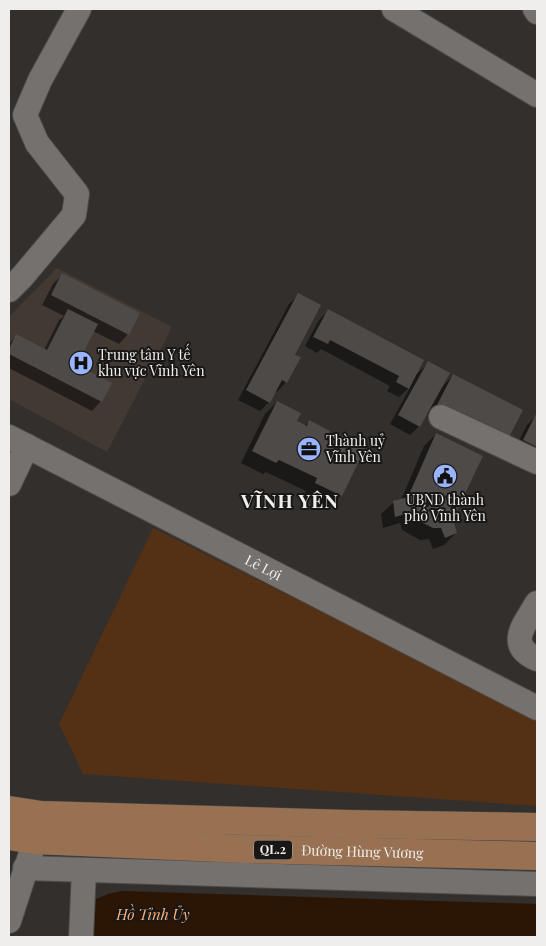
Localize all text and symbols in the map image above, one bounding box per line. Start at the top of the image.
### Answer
place label: Trung tâm Y tế khu vực Vĩnh Yên [98,343,205,380]
hospital icon: Trung tâm Y tế khu vực Vĩnh Yên [68,350,94,376]
place label: Thành uỷ Vĩnh Yên [325,431,385,466]
office icon: Thành uỷ Vĩnh Yên [296,436,322,462]
public building icon: UBND thành phố Vĩnh Yên [432,463,458,489]
district label: VĨNH YÊN [240,487,339,513]
place label: UBND thành phố Vĩnh Yên [404,490,487,525]
street label: Lê Lợi [242,550,285,584]
road number: QL.2 [254,840,292,860]
street label: Đường Hùng Vương [301,840,424,862]
water label: Hồ Tỉnh Ủy [115,903,190,924]

